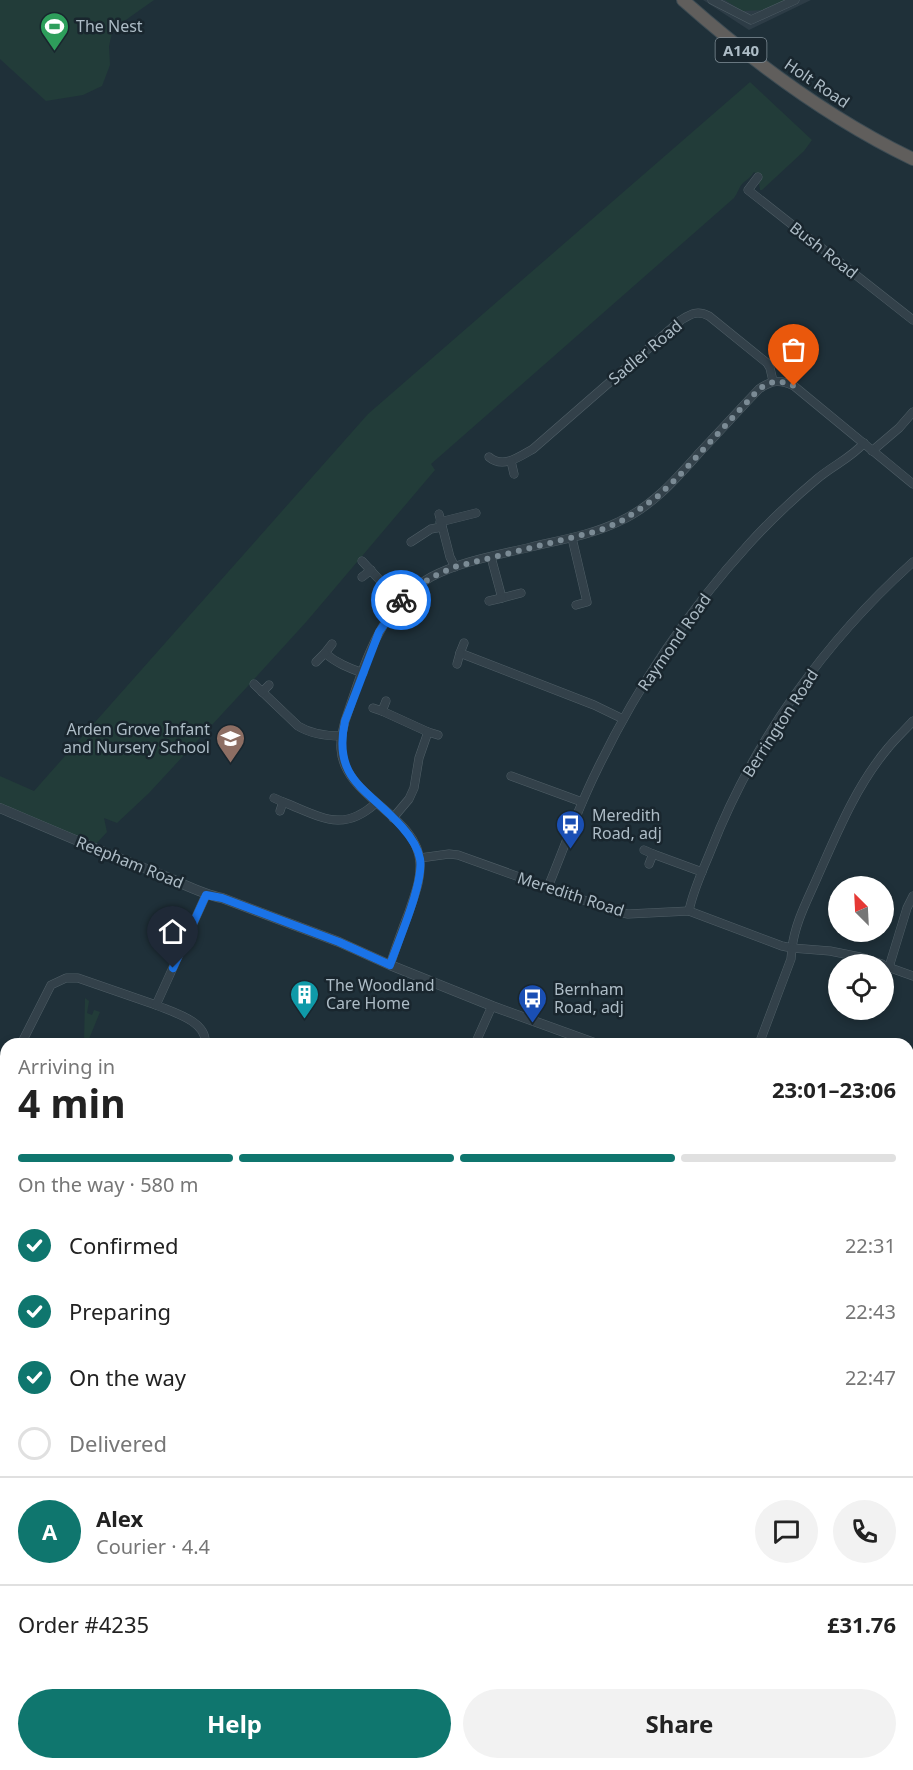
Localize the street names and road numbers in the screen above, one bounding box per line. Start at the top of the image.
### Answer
road number: A140 [716,38,766,62]
street label: Holt Road [780,53,854,113]
street label: Bush Road [786,217,862,283]
street label: Sadler Road [603,315,687,389]
street label: Raymond Road [632,589,716,695]
street label: Berrington Road [737,665,823,781]
street label: Reepham Road [73,830,187,894]
street label: Meredith Road [515,866,627,922]

